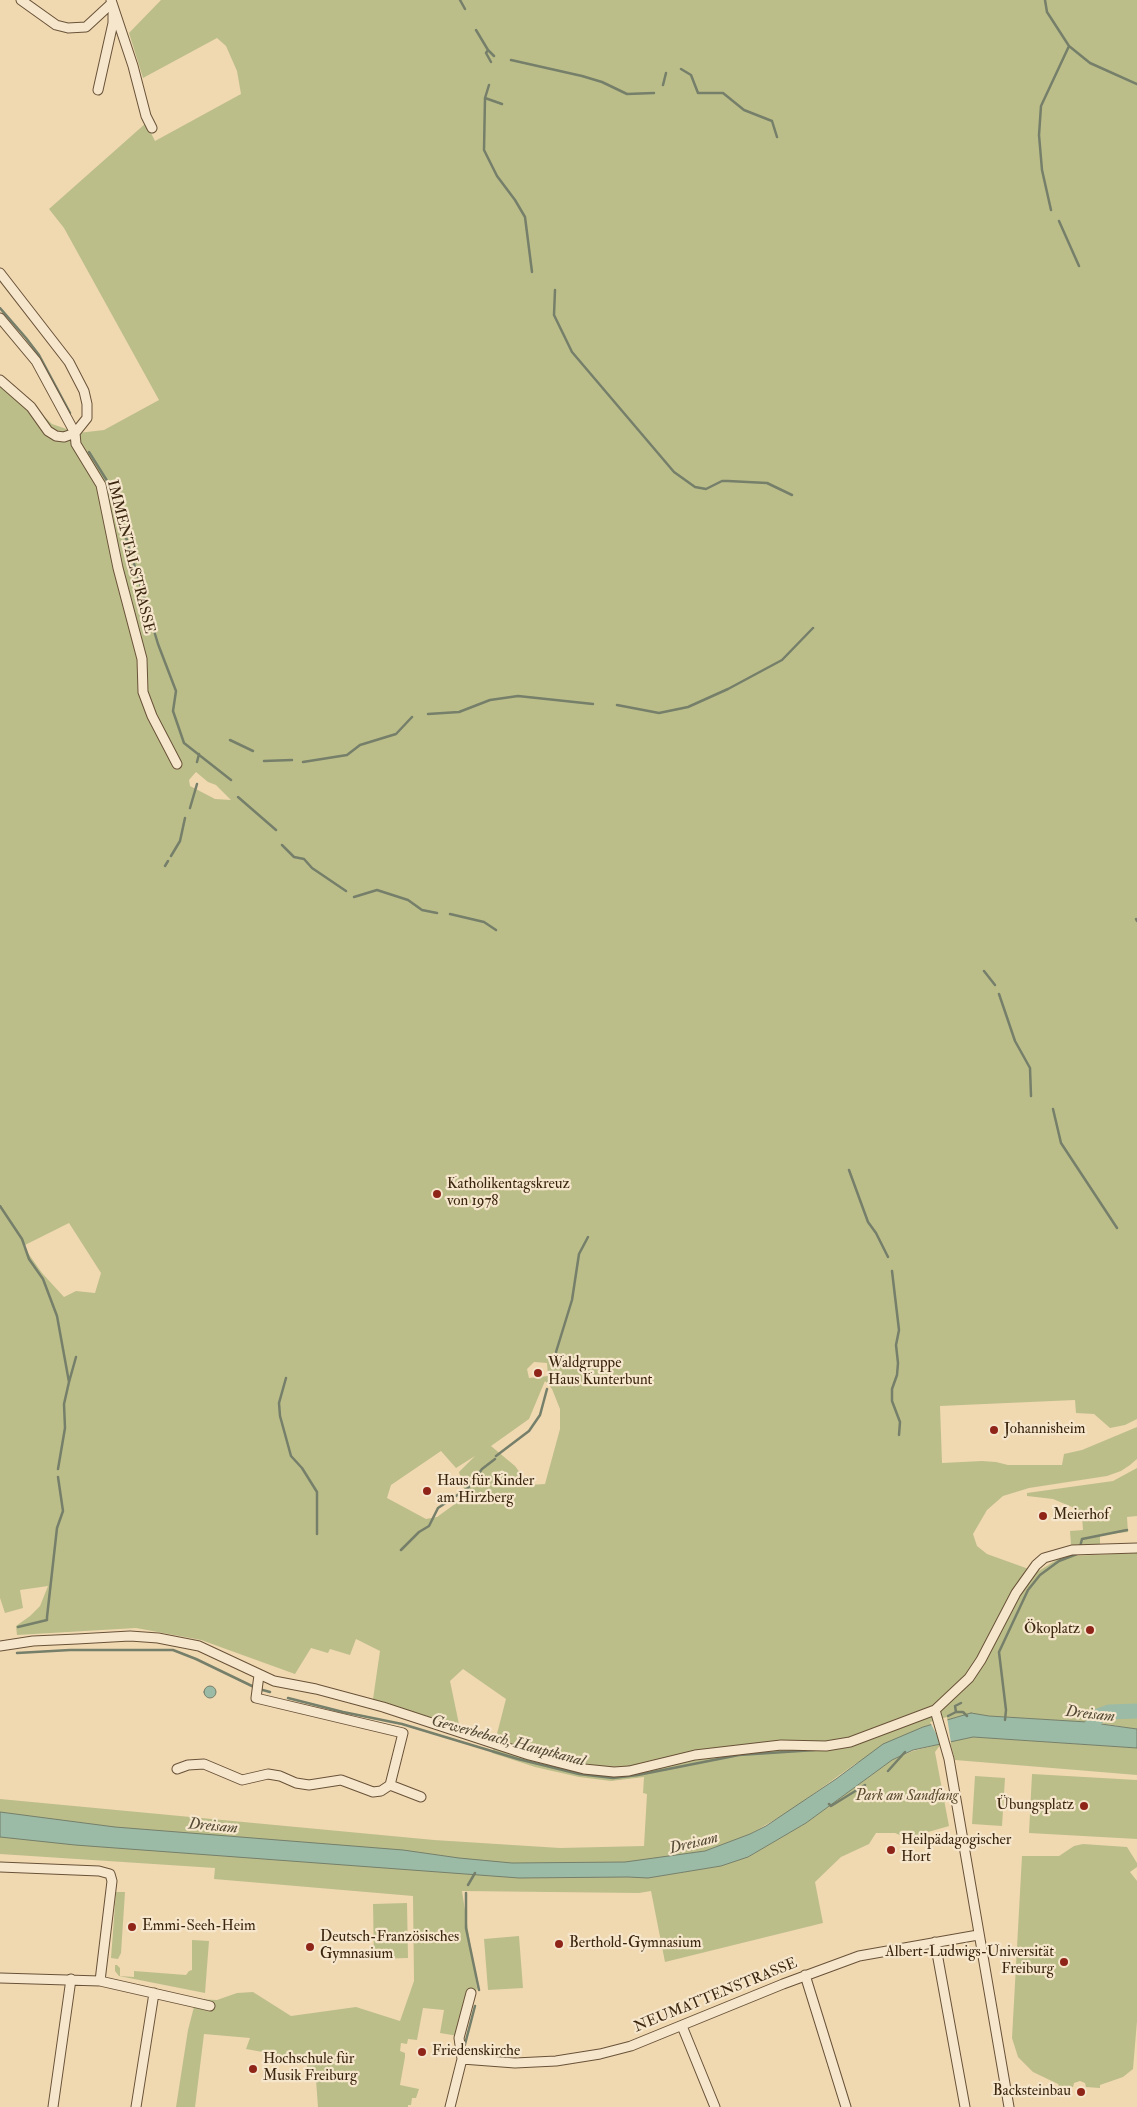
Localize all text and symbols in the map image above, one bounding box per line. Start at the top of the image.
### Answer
street label: IMMENTALSTRASSE [102,478,158,636]
place label: Katholikentagskreuz von 1978 [447,1176,570,1211]
marker: Katholikentagskreuz von 1978 [431,1188,443,1200]
place label: Waldgruppe Haus Kunterbunt [548,1355,652,1390]
marker: Waldgruppe Haus Kunterbunt [532,1367,544,1379]
place label: Johannisheim [1004,1421,1085,1439]
marker: Johannisheim [988,1424,1000,1436]
place label: Haus für Kinder am Hirzberg [437,1473,534,1508]
marker: Haus für Kinder am Hirzberg [421,1485,433,1497]
place label: Meierhof [1053,1507,1109,1525]
marker: Meierhof [1037,1510,1049,1522]
place label: Ökoplatz [1024,1621,1080,1639]
marker: Ökoplatz [1084,1624,1096,1636]
water label: Dreisam [1064,1703,1116,1727]
water label: Gewerbebach, Hauptkanal [429,1712,587,1772]
park label: Park am Sandfang [856,1788,958,1806]
place label: Übungsplatz [996,1797,1074,1815]
marker: Übungsplatz [1078,1800,1090,1812]
water label: Dreisam [187,1815,239,1839]
water label: Dreisam [668,1829,720,1859]
place label: Heilpädagogischer Hort [901,1832,1011,1867]
marker: Heilpädagogischer Hort [885,1844,897,1856]
place label: Emmi-Seeh-Heim [142,1918,256,1936]
marker: Emmi-Seeh-Heim [126,1921,138,1933]
place label: Deutsch-Französisches Gymnasium [320,1929,459,1964]
place label: Berthold-Gymnasium [569,1935,701,1953]
marker: Berthold-Gymnasium [553,1938,565,1950]
marker: Deutsch-Französisches Gymnasium [304,1941,316,1953]
place label: Albert-Ludwigs-Universität Freiburg [885,1944,1054,1979]
street label: NEUMATTENSTRASSE [632,1955,800,2037]
marker: Albert-Ludwigs-Universität Freiburg [1058,1956,1070,1968]
place label: Friedenskirche [432,2043,520,2061]
marker: Friedenskirche [416,2046,428,2058]
place label: Hochschule für Musik Freiburg [263,2051,357,2086]
marker: Hochschule für Musik Freiburg [247,2063,259,2075]
place label: Backsteinbau [993,2083,1071,2101]
marker: Backsteinbau [1075,2086,1087,2098]

